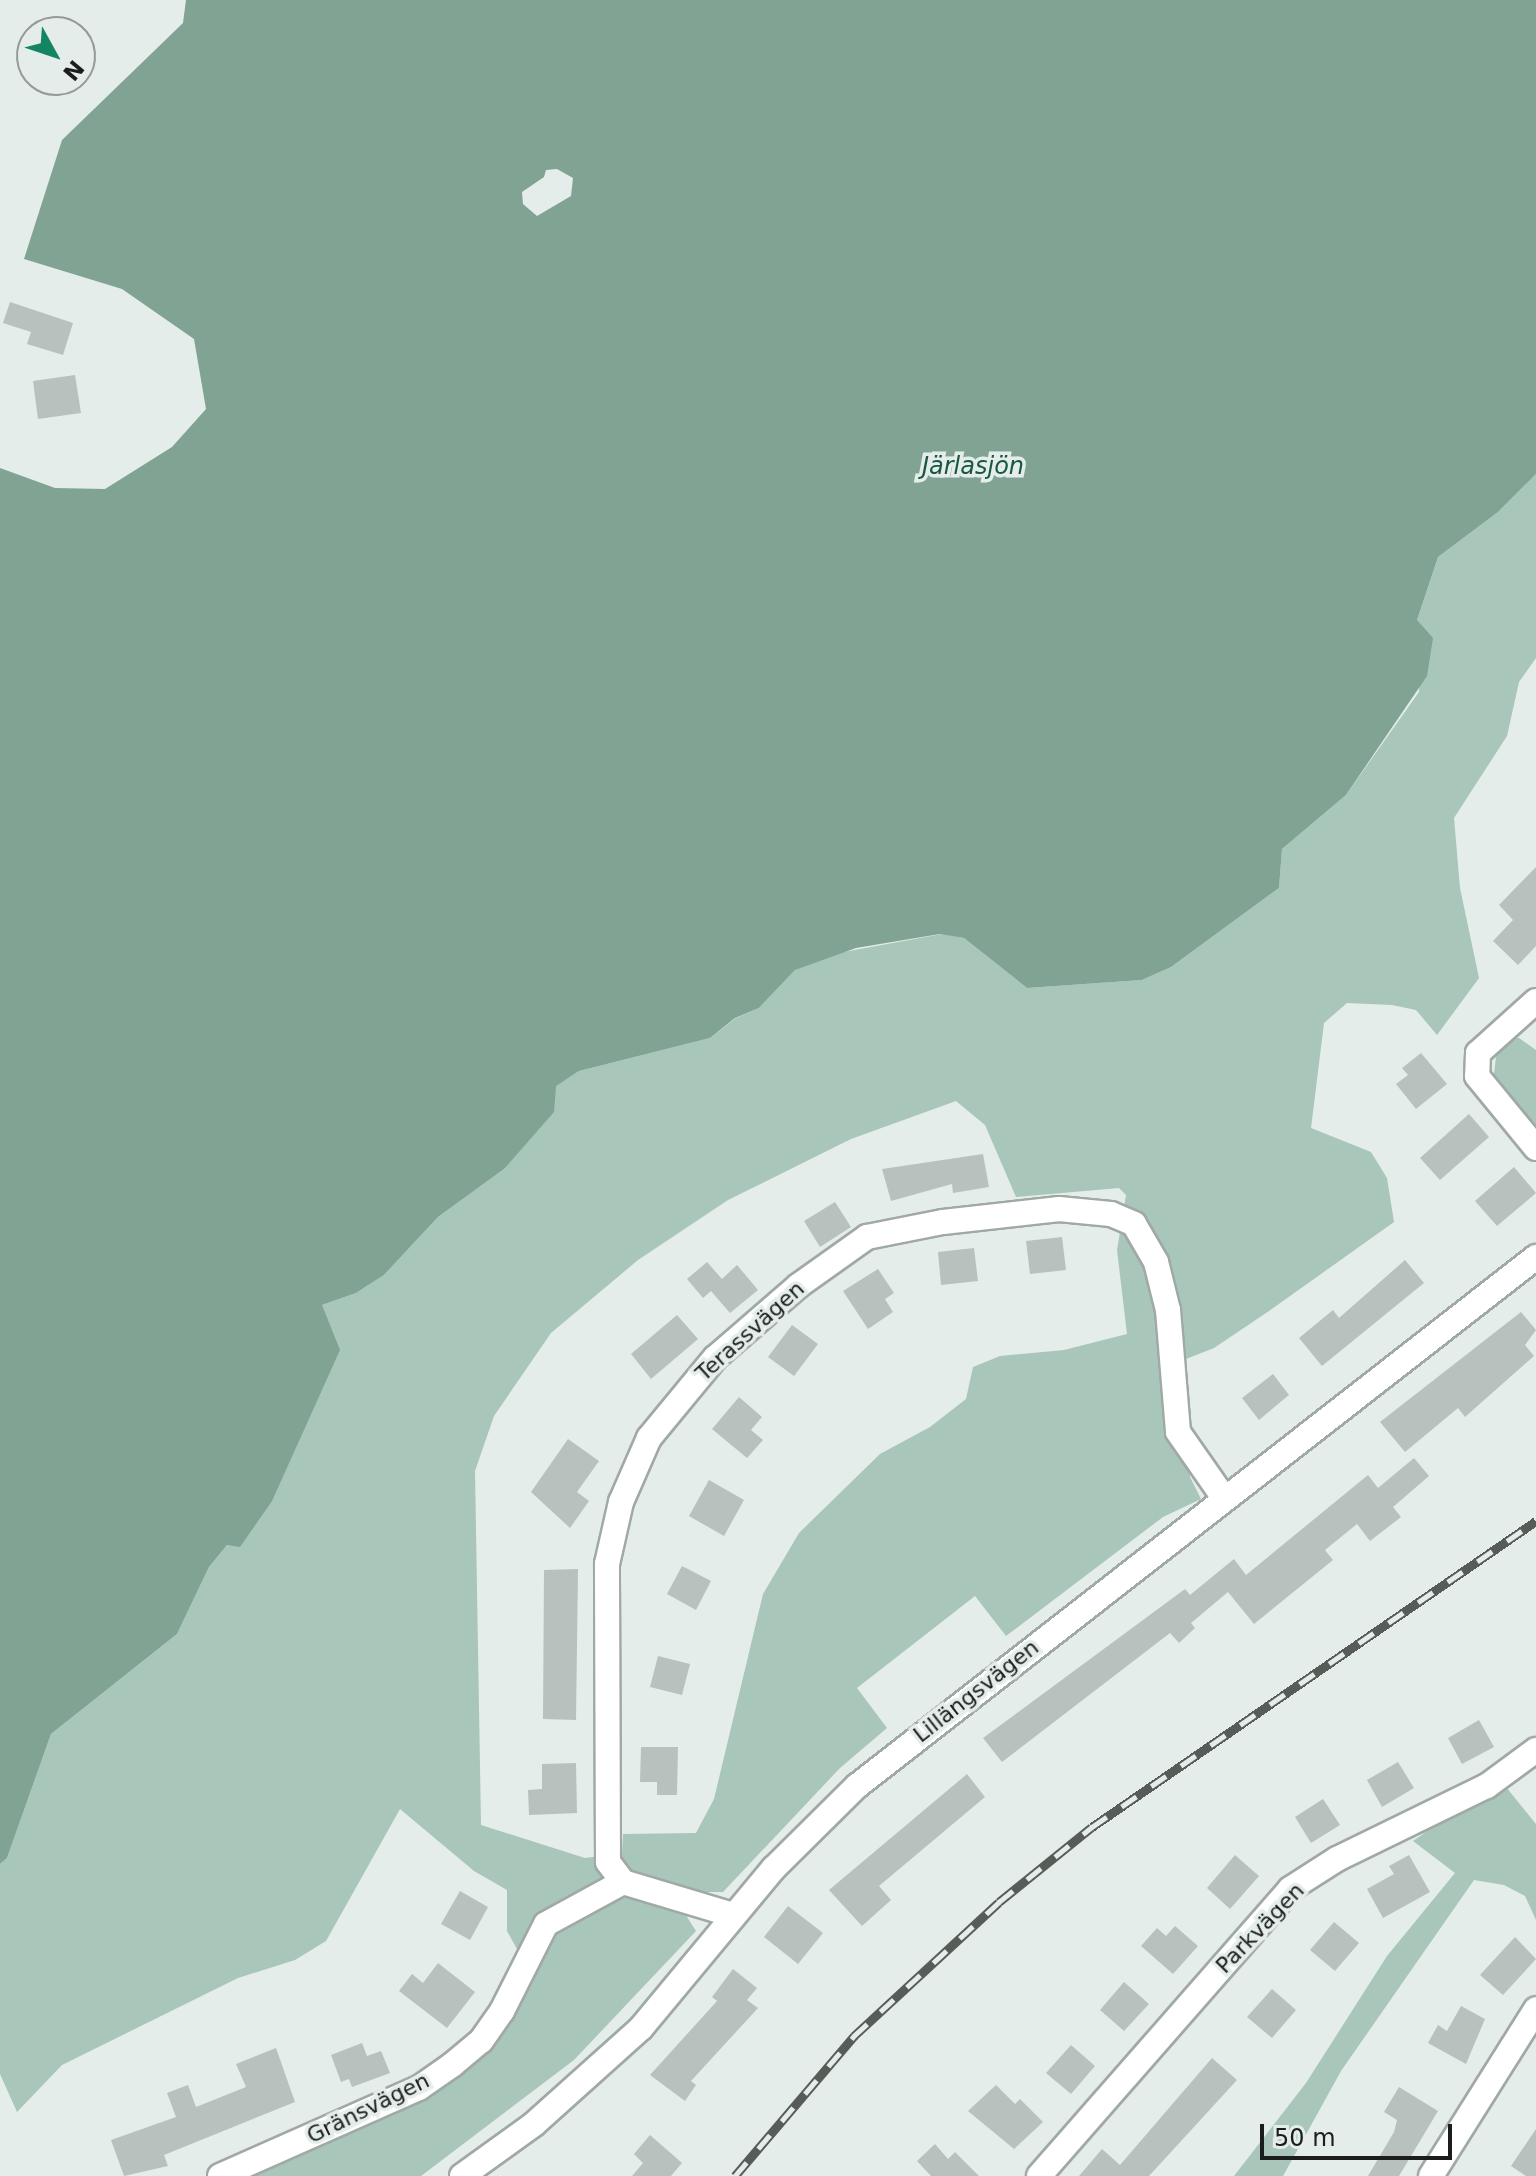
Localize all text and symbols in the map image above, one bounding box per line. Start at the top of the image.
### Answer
north arrow [16,16,96,96]
text: N [58,55,89,86]
water label: Järlasjön [922,453,1024,481]
street label: Terassvägen [690,1275,810,1387]
street label: Lillängsvägen [908,1634,1044,1748]
street label: Parkvägen [1210,1877,1310,1979]
street label: Gränsvägen [302,2067,434,2149]
scale bar [1264,2108,1456,2158]
text: 50 m [1274,2124,1336,2152]

